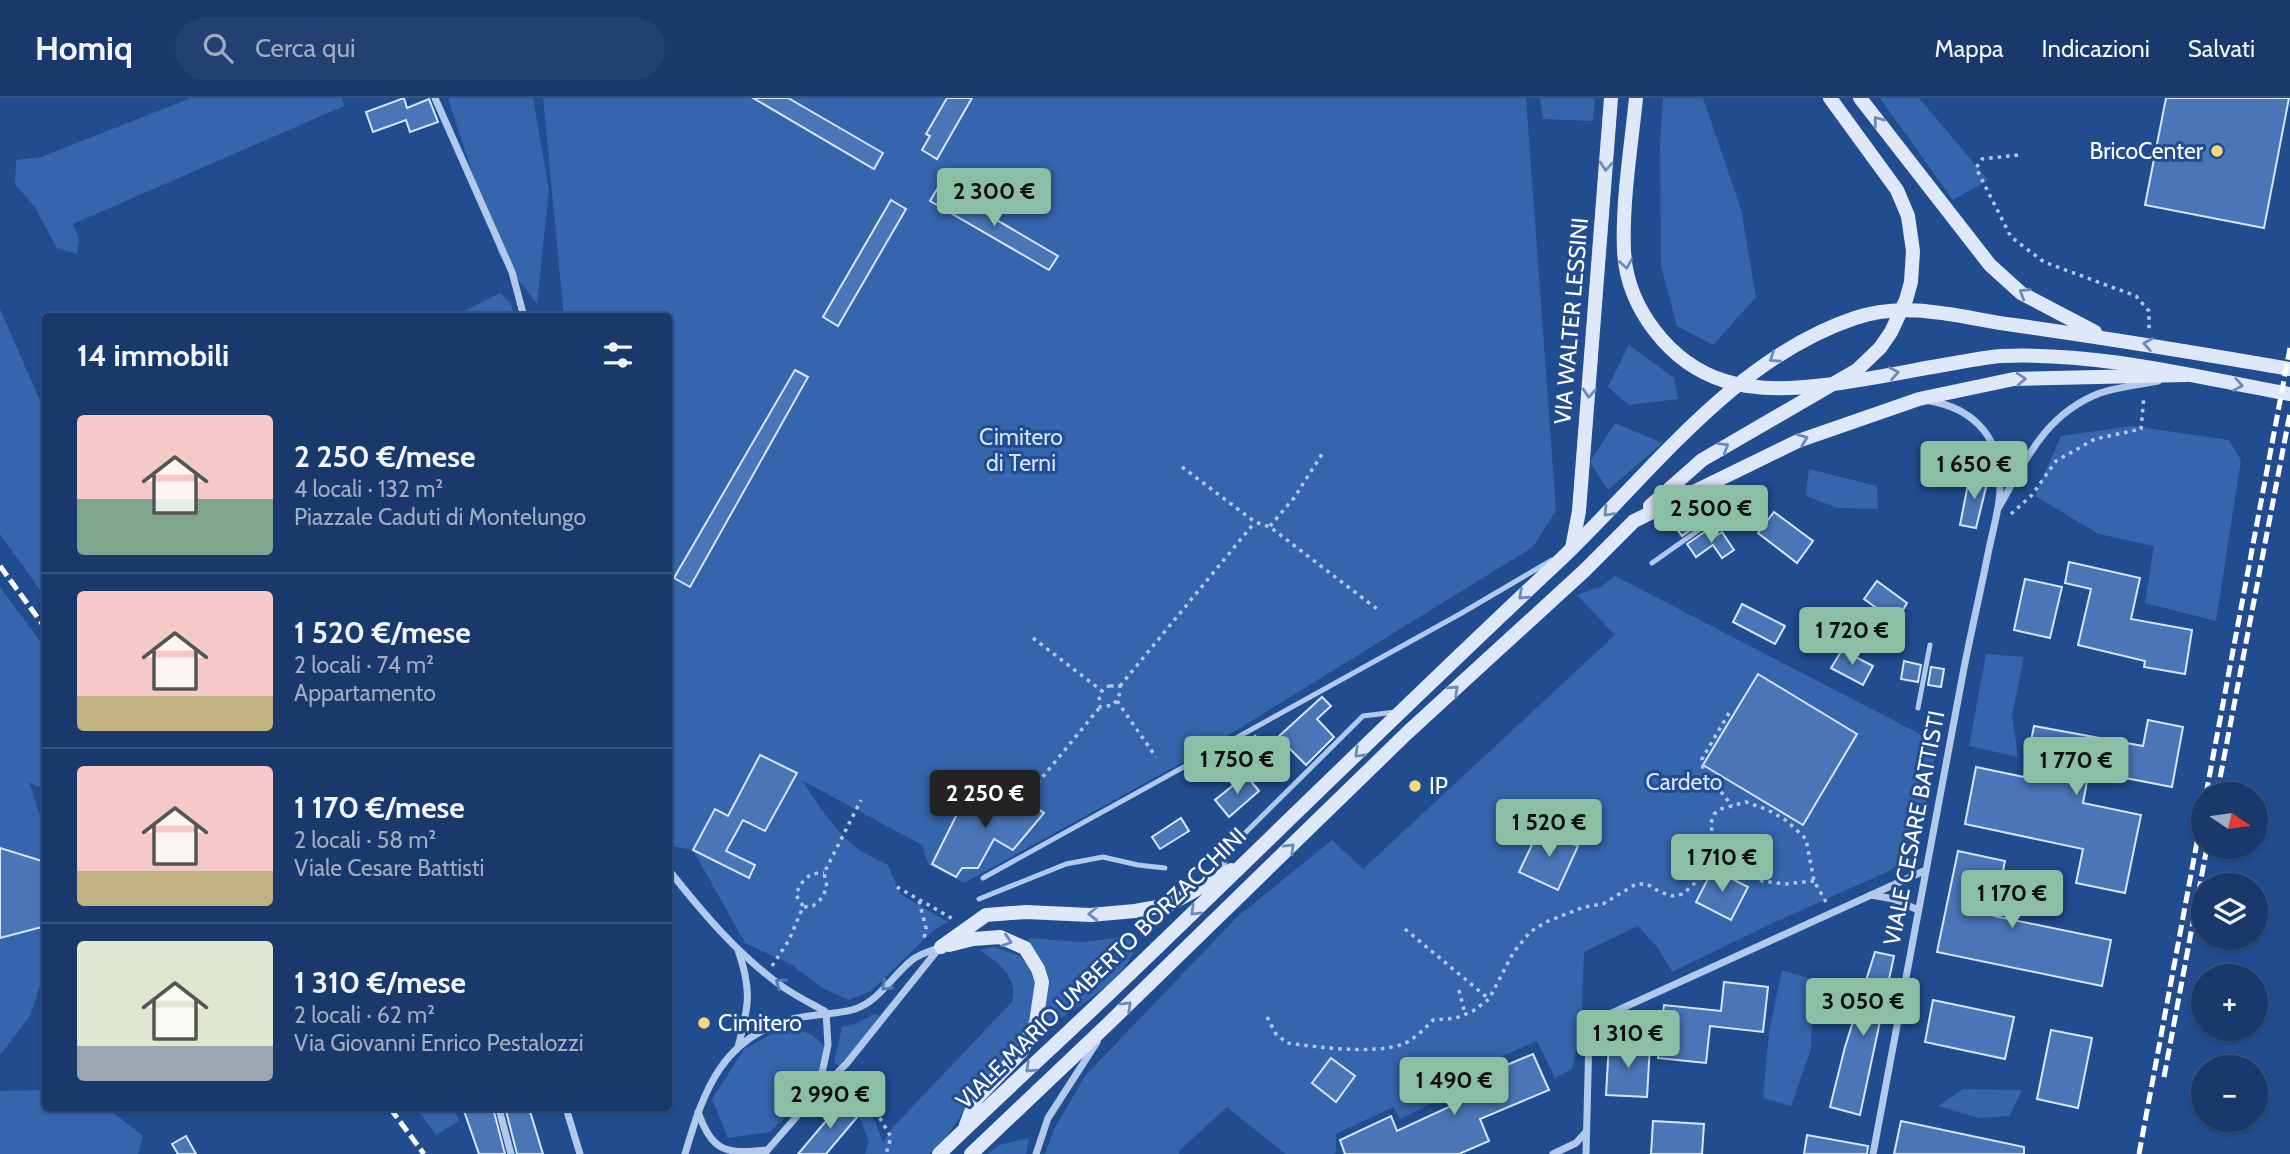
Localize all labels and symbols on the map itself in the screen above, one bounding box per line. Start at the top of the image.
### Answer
one-way arrow [1873,116,1886,129]
place label: BricoCenter [2090,137,2204,165]
marker: BricoCenter [2209,143,2225,159]
one-way arrow [1599,161,1614,172]
pin: 2 300 € [929,169,1059,228]
street label: VIA WALTER LESSINI [1548,216,1594,426]
one-way arrow [1618,258,1633,270]
one-way arrow [2019,289,2032,302]
one-way arrow [2142,338,2154,353]
one-way arrow [1769,350,1782,363]
one-way arrow [1888,366,1900,381]
one-way arrow [2016,372,2027,387]
one-way arrow [2232,377,2244,392]
one-way arrow [1581,387,1596,399]
park label: Cimitero di Terni [979,423,1063,477]
one-way arrow [1796,434,1808,448]
one-way arrow [1717,442,1730,455]
pin: 1 650 € [1909,442,2039,501]
pin: 2 500 € [1646,486,1776,545]
one-way arrow [1603,504,1616,517]
one-way arrow [1518,587,1531,599]
pin: 1 720 € [1787,608,1917,667]
one-way arrow [1446,685,1459,698]
street label: VIALE CESARE BATTISTI [1878,708,1950,948]
pin: 1 750 € [1172,736,1302,796]
pin: 1 770 € [2011,738,2141,797]
one-way arrow [1354,744,1367,757]
park label: Cardeto [1645,768,1723,796]
pin: 2 250 € [920,770,1050,830]
place label: IP [1429,772,1448,800]
marker: IP [1407,778,1423,794]
north arrow [2191,782,2268,859]
pin: 1 520 € [1484,800,1614,859]
street label: VIALE MARIO UMBERTO BORZACCHINI [950,822,1252,1114]
pin: 1 710 € [1657,834,1787,894]
one-way arrow [1282,843,1295,856]
pin: 1 170 € [1947,870,2077,930]
one-way arrow [1190,902,1203,915]
one-way arrow [1088,907,1099,922]
one-way arrow [1001,933,1013,947]
one-way arrow [881,977,894,990]
pin: 3 050 € [1798,978,1928,1038]
one-way arrow [775,979,787,992]
one-way arrow [1119,1001,1132,1014]
place label: Cimitero [718,1009,802,1037]
pin: 1 310 € [1563,1010,1693,1070]
marker: Cimitero [696,1015,712,1031]
pin: 1 490 € [1389,1058,1519,1117]
one-way arrow [1025,1059,1038,1072]
pin: 2 990 € [765,1072,895,1131]

